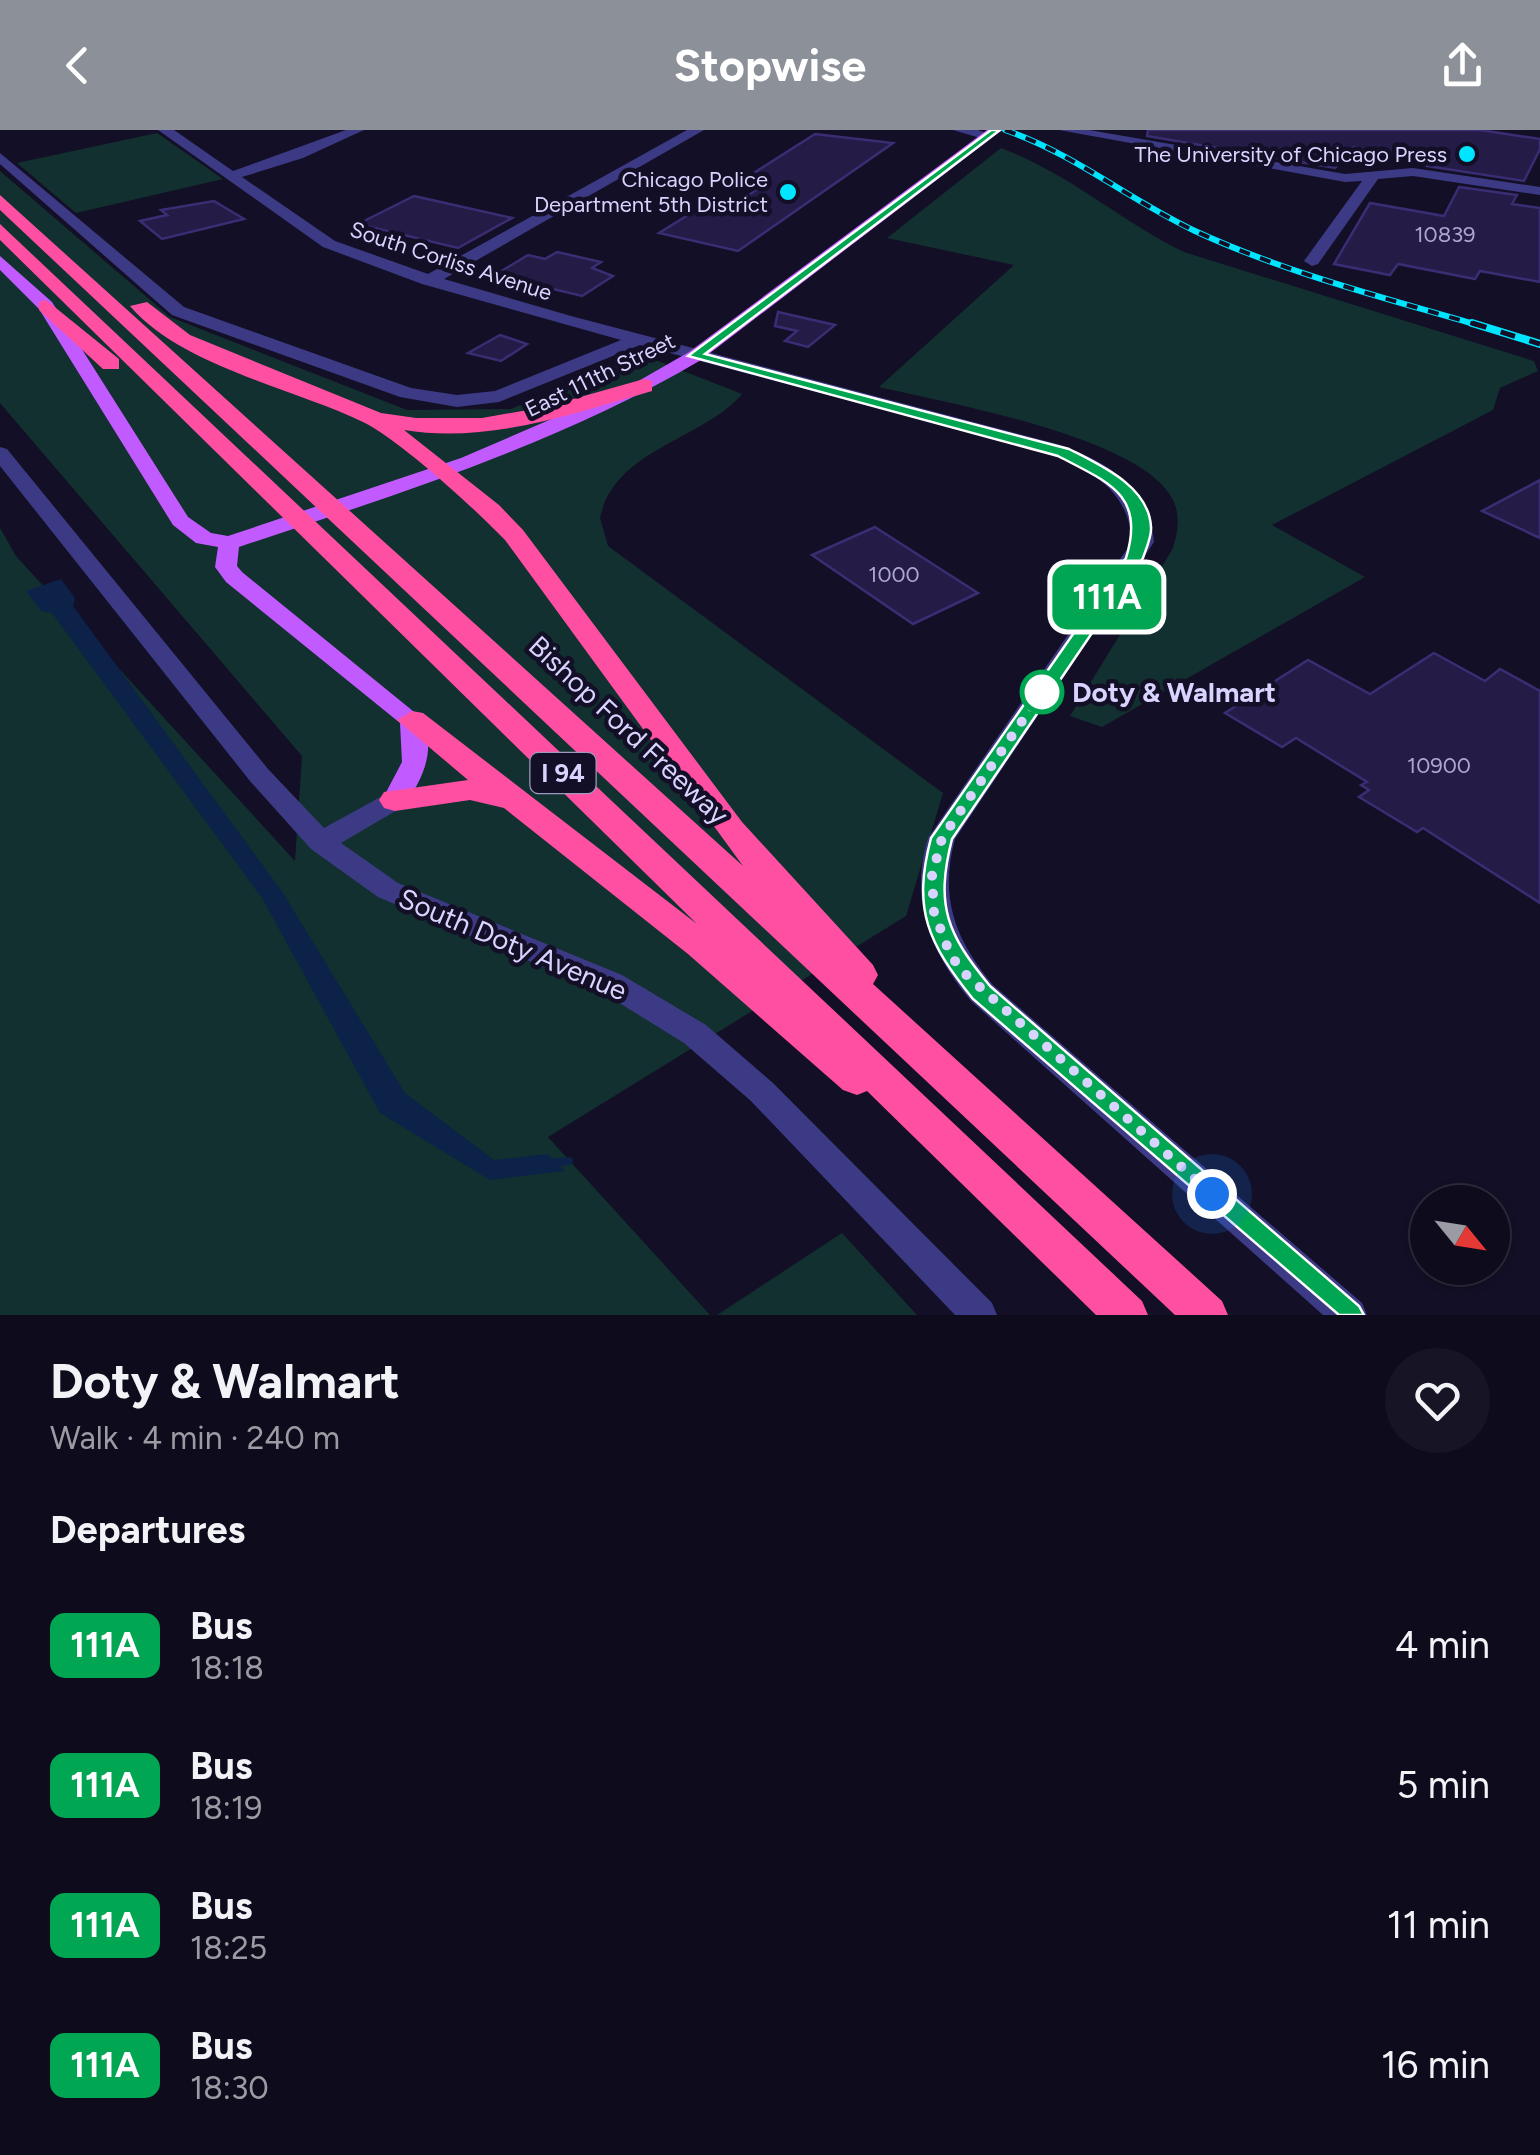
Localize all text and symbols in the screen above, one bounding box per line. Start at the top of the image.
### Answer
icon: back [50,38,105,93]
text: Stopwise [674,38,866,92]
icon: share [1435,38,1490,93]
place label: The University of Chicago Press [1135,141,1447,168]
marker: The University of Chicago Press [1456,143,1478,165]
place label: Chicago Police Department 5th District [534,166,768,218]
marker: Chicago Police Department 5th District [777,181,799,203]
street label: South Corliss Avenue [347,216,555,306]
house number: 10839 [1414,221,1476,248]
street label: East 111th Street [521,327,679,423]
house number: 1000 [868,561,920,588]
line badge: 111A [1037,564,1177,630]
text: 111A [1072,576,1142,618]
street label: Bishop Ford Freeway [522,629,736,832]
marker: Doty & Walmart [1021,671,1063,713]
place label: Doty & Walmart [1072,675,1276,709]
house number: 10900 [1407,752,1471,779]
road number: I 94 [530,753,596,793]
street label: South Doty Avenue [394,881,632,1007]
your location [1187,1169,1237,1219]
north arrow [1410,1185,1510,1285]
map controls [1410,1185,1510,1285]
button: heart [1385,1348,1490,1453]
text: Doty & Walmart [50,1352,400,1410]
text: Walk · 4 min · 240 m [50,1419,340,1457]
text: Departures [50,1507,245,1553]
text: Bus [190,1603,253,1649]
text: 4 min [1395,1622,1490,1668]
text: 111A [70,1624,140,1666]
text: 18:18 [190,1649,264,1687]
text: Bus [190,1743,253,1789]
text: 5 min [1396,1762,1490,1808]
text: 111A [70,1764,140,1806]
text: 18:19 [190,1789,262,1827]
text: Bus [190,1883,253,1929]
text: 11 min [1387,1902,1490,1948]
text: 111A [70,1904,140,1946]
text: 18:25 [190,1929,267,1967]
text: Bus [190,2023,253,2069]
text: 16 min [1381,2042,1490,2088]
text: 111A [70,2044,140,2086]
text: 18:30 [190,2069,269,2107]

